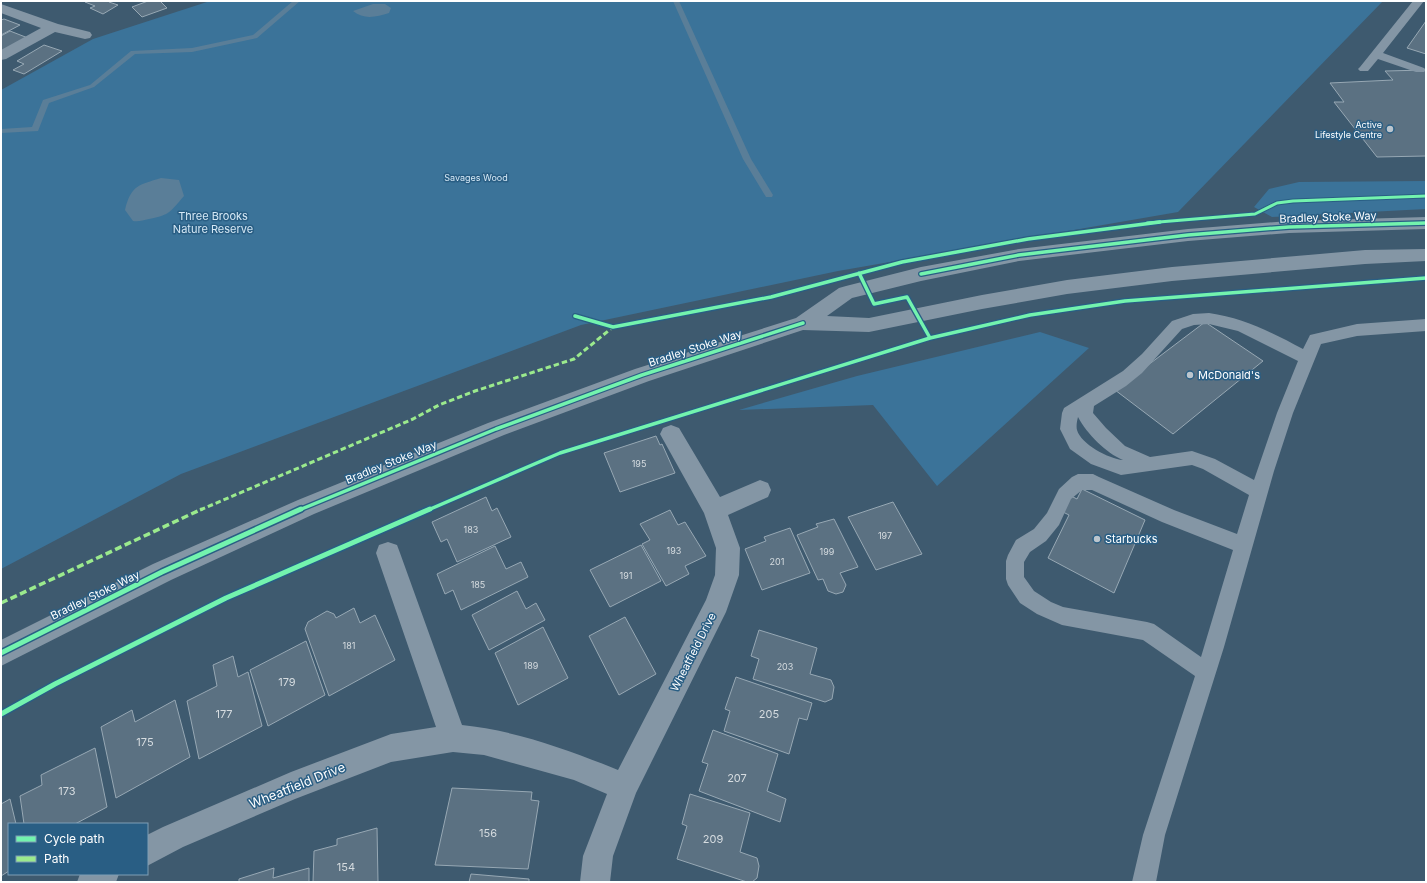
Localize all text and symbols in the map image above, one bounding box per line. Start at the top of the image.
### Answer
place label: Active Lifestyle Centre [1315,119,1382,140]
marker: Active Lifestyle Centre [1385,124,1395,134]
park label: Savages Wood [444,172,508,183]
street label: Bradley Stoke Way [1279,208,1377,226]
park label: Three Brooks Nature Reserve [173,209,253,236]
street label: Bradley Stoke Way [647,326,743,370]
place label: McDonald's [1198,368,1260,382]
marker: McDonald's [1185,370,1195,380]
street label: Bradley Stoke Way [343,437,439,487]
house number: 195 [632,458,646,469]
house number: 183 [464,524,479,535]
house number: 197 [878,530,892,541]
place label: Starbucks [1105,532,1158,546]
marker: Starbucks [1092,534,1102,544]
house number: 193 [667,545,682,556]
house number: 199 [820,546,835,557]
house number: 201 [770,556,784,567]
street label: Bradley Stoke Way [48,567,142,623]
house number: 191 [620,570,632,581]
house number: 185 [471,579,485,590]
street label: Wheatfield Drive [667,610,719,694]
house number: 181 [343,640,355,651]
house number: 189 [524,660,539,671]
house number: 203 [777,661,794,672]
house number: 179 [278,675,296,689]
house number: 177 [215,707,233,721]
house number: 205 [759,707,779,721]
house number: 175 [136,735,154,749]
street label: Wheatfield Drive [247,758,347,812]
house number: 207 [727,771,747,785]
house number: 173 [58,784,76,798]
legend [8,823,148,875]
house number: 156 [479,826,497,840]
text: Cycle path [44,831,105,846]
house number: 209 [703,832,723,846]
text: Path [44,851,69,866]
house number: 154 [337,860,355,874]

